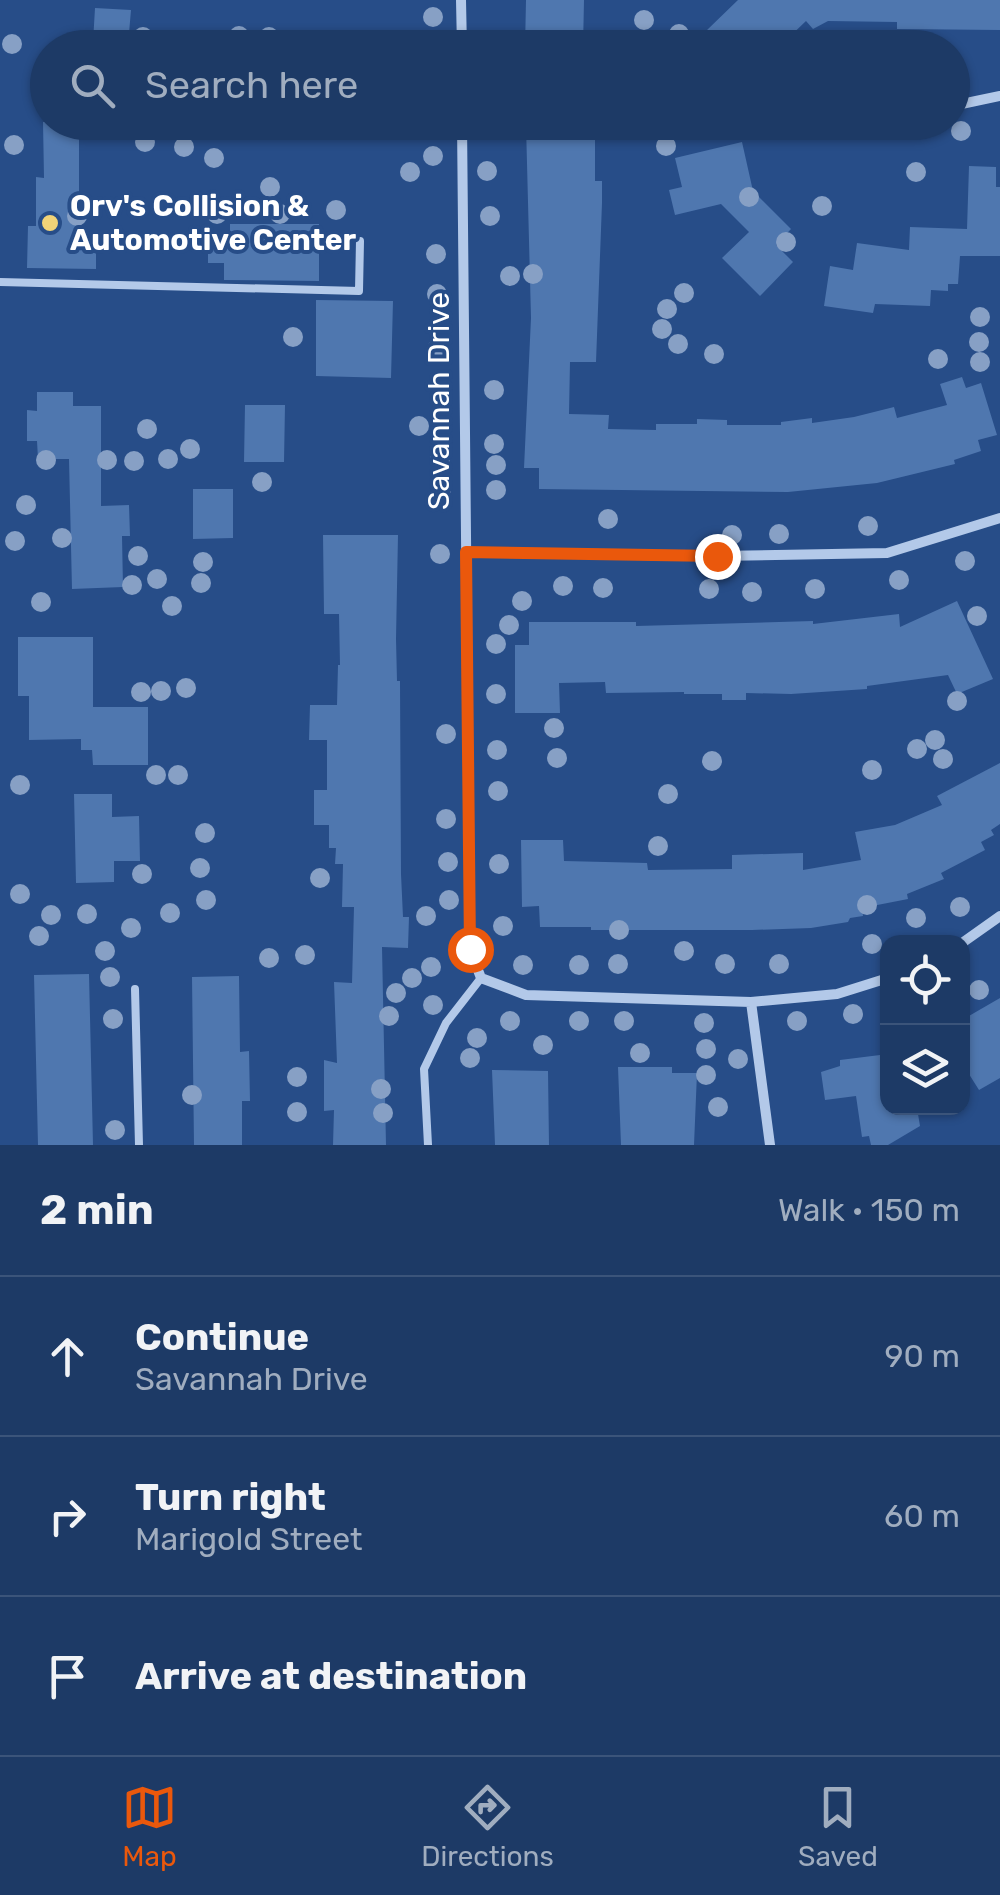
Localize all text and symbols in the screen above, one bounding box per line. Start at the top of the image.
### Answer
search box [30,30,970,140]
icon: search [65,58,120,113]
text: Search here [145,62,358,108]
place label: Orv's Collision & Automotive Center [70,188,357,258]
marker: Orv's Collision & Automotive Center [39,212,61,234]
street label: Savannah Drive [421,292,457,510]
route end [695,534,741,580]
route start [448,927,494,973]
map controls [880,935,970,1115]
button: locate [880,935,970,1025]
button: layers [880,1025,970,1115]
text: 2 min [40,1185,154,1235]
text: Walk · 150 m [778,1191,960,1229]
text: Continue [135,1314,309,1360]
icon: ahead [40,1329,95,1384]
text: 90 m [884,1337,960,1375]
text: Savannah Drive [135,1360,368,1398]
text: Turn right [135,1474,326,1520]
icon: right [40,1489,95,1544]
text: 60 m [884,1497,960,1535]
text: Marigold Street [135,1520,363,1558]
icon: arrive [40,1649,95,1704]
text: Arrive at destination [135,1653,527,1699]
tab: Map [122,1780,177,1873]
tab: Directions [421,1780,554,1873]
tab: Saved [798,1780,878,1873]

